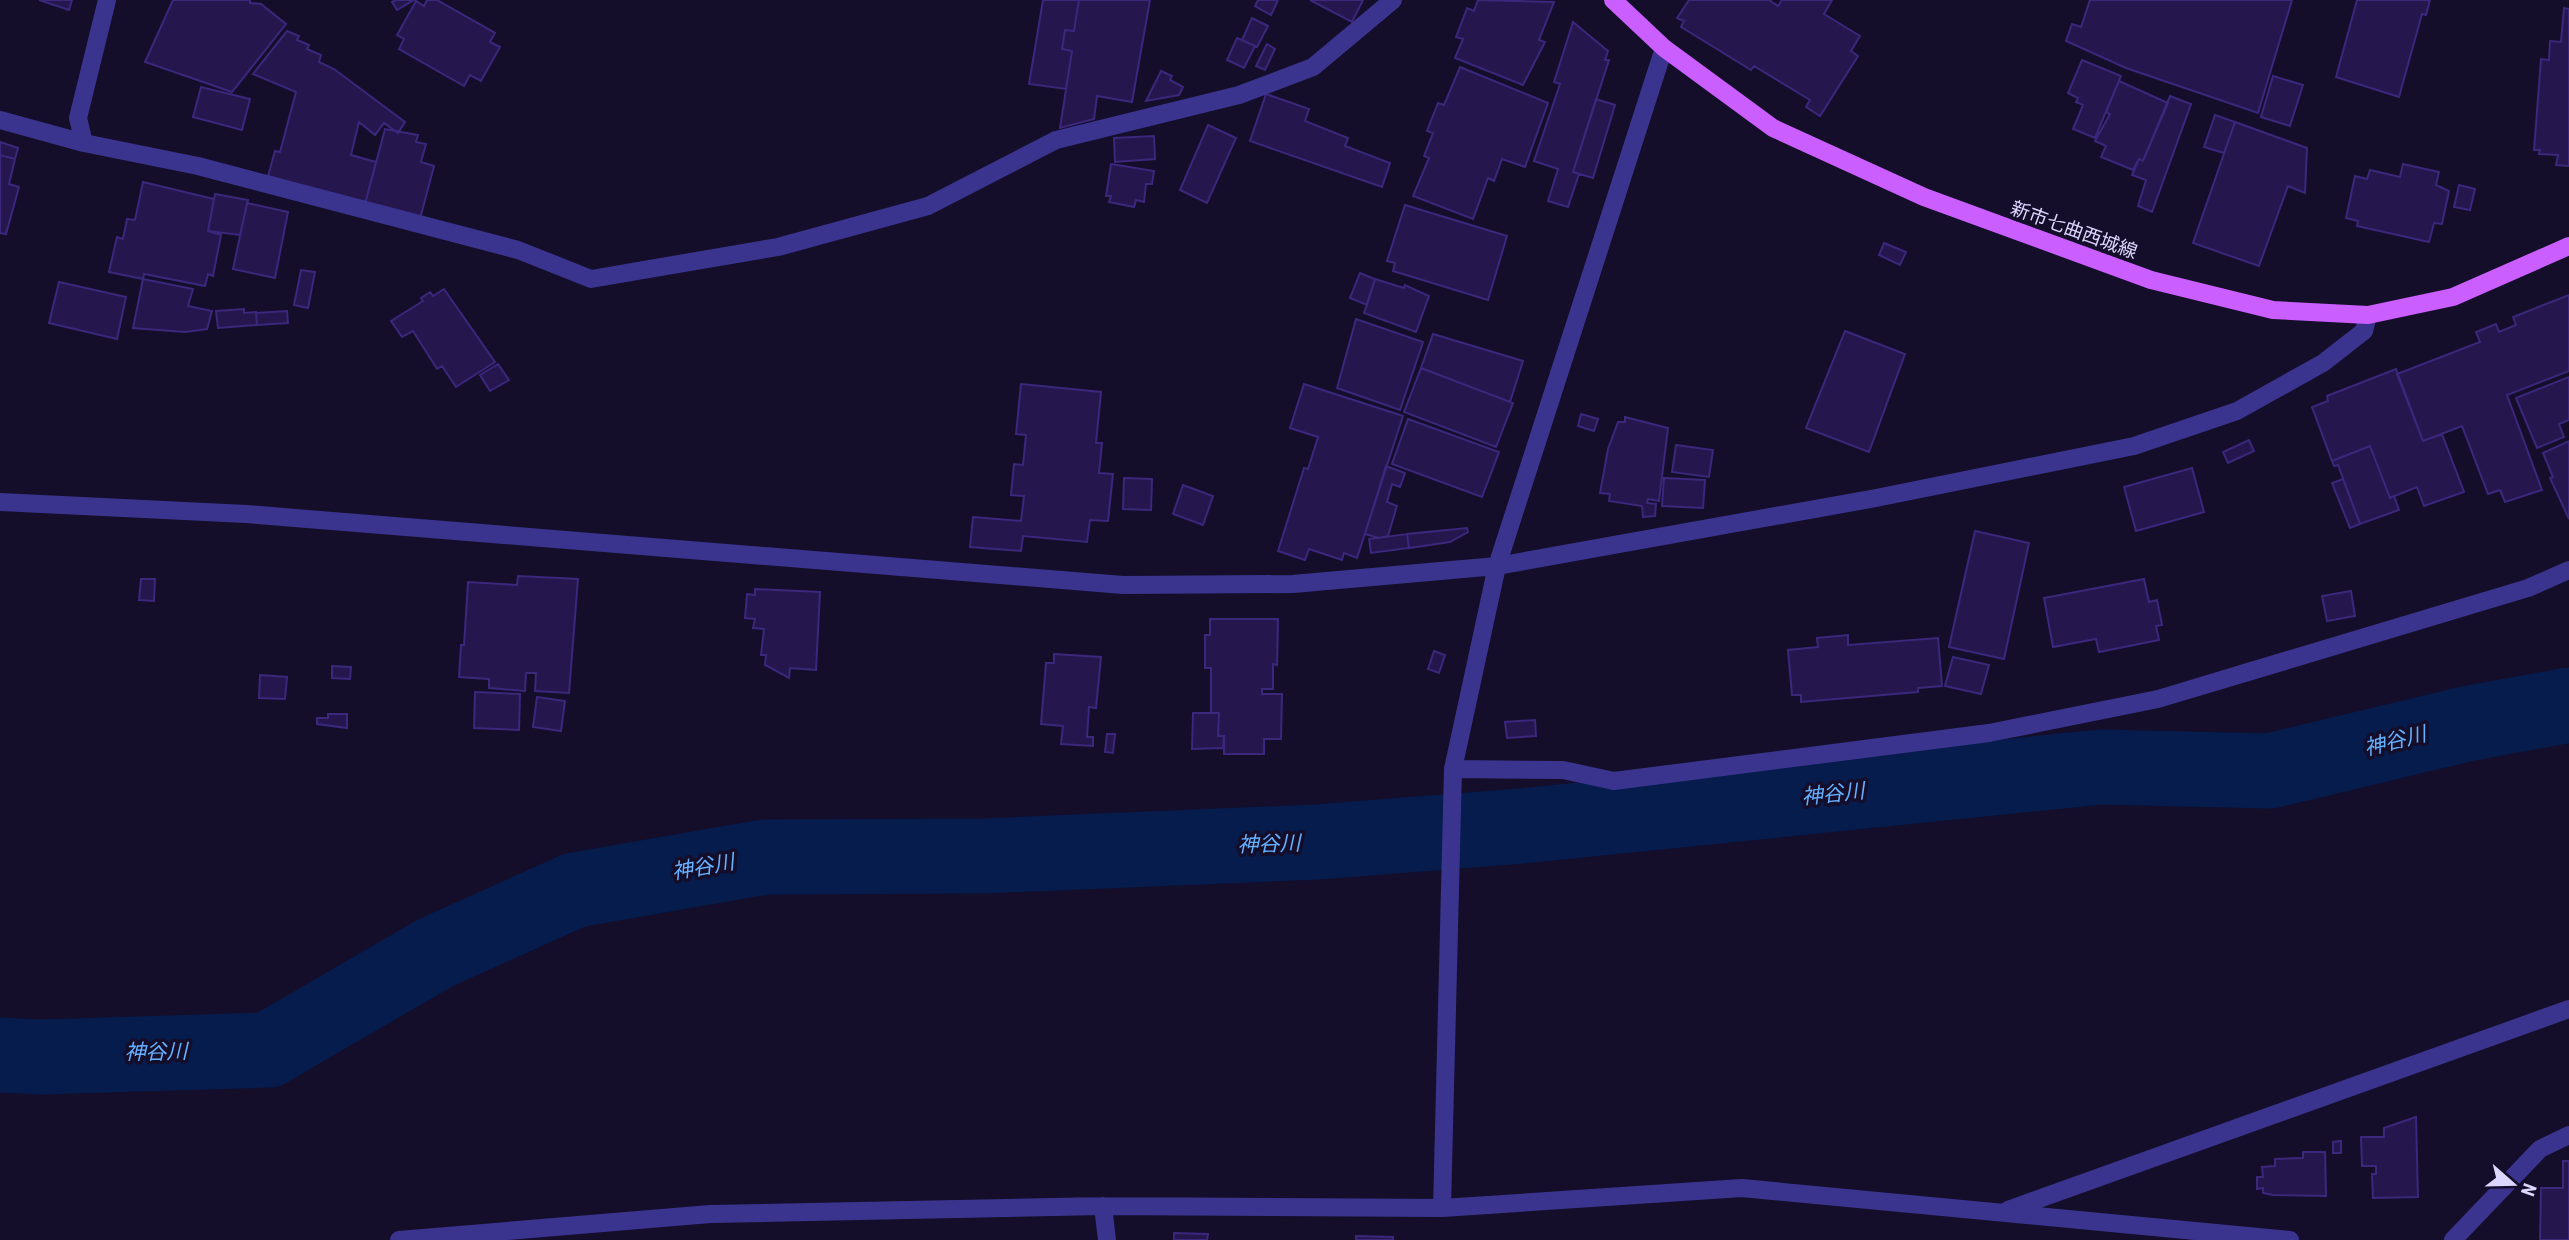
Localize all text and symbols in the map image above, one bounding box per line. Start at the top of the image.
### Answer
street label: 新市七曲西城線 [2008,196,2140,264]
water label: 神谷川 [2362,721,2430,760]
water label: 神谷川 [1800,779,1868,809]
water label: 神谷川 [1237,831,1303,857]
water label: 神谷川 [670,849,738,884]
water label: 神谷川 [124,1039,190,1065]
north arrow [2478,1149,2548,1219]
text: N [2516,1180,2541,1199]

